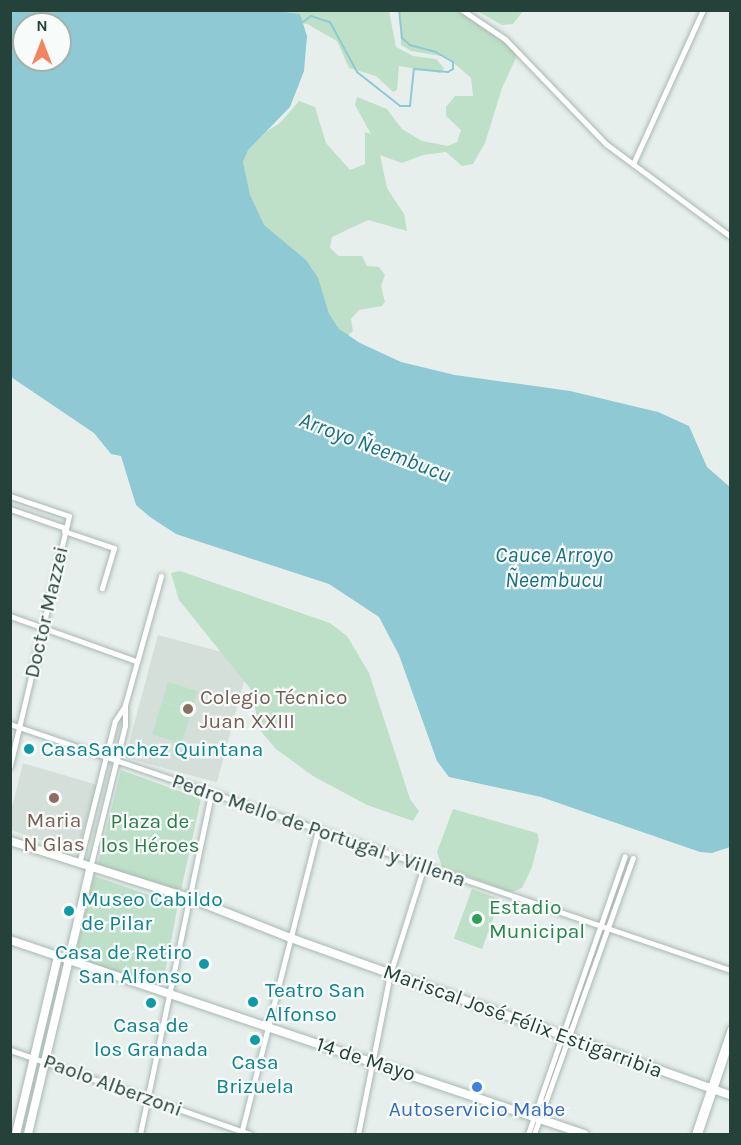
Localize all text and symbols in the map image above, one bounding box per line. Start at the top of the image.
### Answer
north arrow [12,12,72,72]
text: N [36,16,48,35]
water label: Arroyo Ñeembucu [295,407,455,489]
water label: Cauce Arroyo Ñeembucu [495,542,613,594]
street label: Doctor Mazzei [19,544,73,680]
place label: Colegio Técnico Juan XXIII [200,684,347,734]
marker: Colegio Técnico Juan XXIII [181,702,195,716]
place label: CasaSanchez Quintana [41,736,263,762]
marker: CasaSanchez Quintana [22,742,36,756]
street label: Pedro Mello de Portugal y Villena [169,768,469,892]
marker: Maria N Glas [47,791,61,805]
place label: Maria N Glas [23,807,85,857]
park label: Plaza de los Héroes [100,808,200,858]
place label: Museo Cabildo de Pilar [81,886,223,936]
place label: Estadio Municipal [489,894,585,944]
marker: Museo Cabildo de Pilar [62,904,76,918]
marker: Estadio Municipal [470,912,484,926]
place label: Casa de Retiro San Alfonso [55,939,192,989]
marker: Casa de Retiro San Alfonso [197,957,211,971]
street label: Mariscal José Félix Estigarribia [380,959,666,1083]
place label: Teatro San Alfonso [265,977,365,1027]
marker: Teatro San Alfonso [246,995,260,1009]
marker: Casa de los Granada [144,996,158,1010]
place label: Casa de los Granada [94,1012,208,1062]
street label: 14 de Mayo [313,1031,419,1087]
marker: Casa Brizuela [248,1033,262,1047]
street label: Paolo Alberzoni [40,1048,186,1122]
place label: Casa Brizuela [216,1049,294,1099]
marker: Autoservicio Mabe [470,1080,484,1094]
place label: Autoservicio Mabe [389,1096,565,1122]

